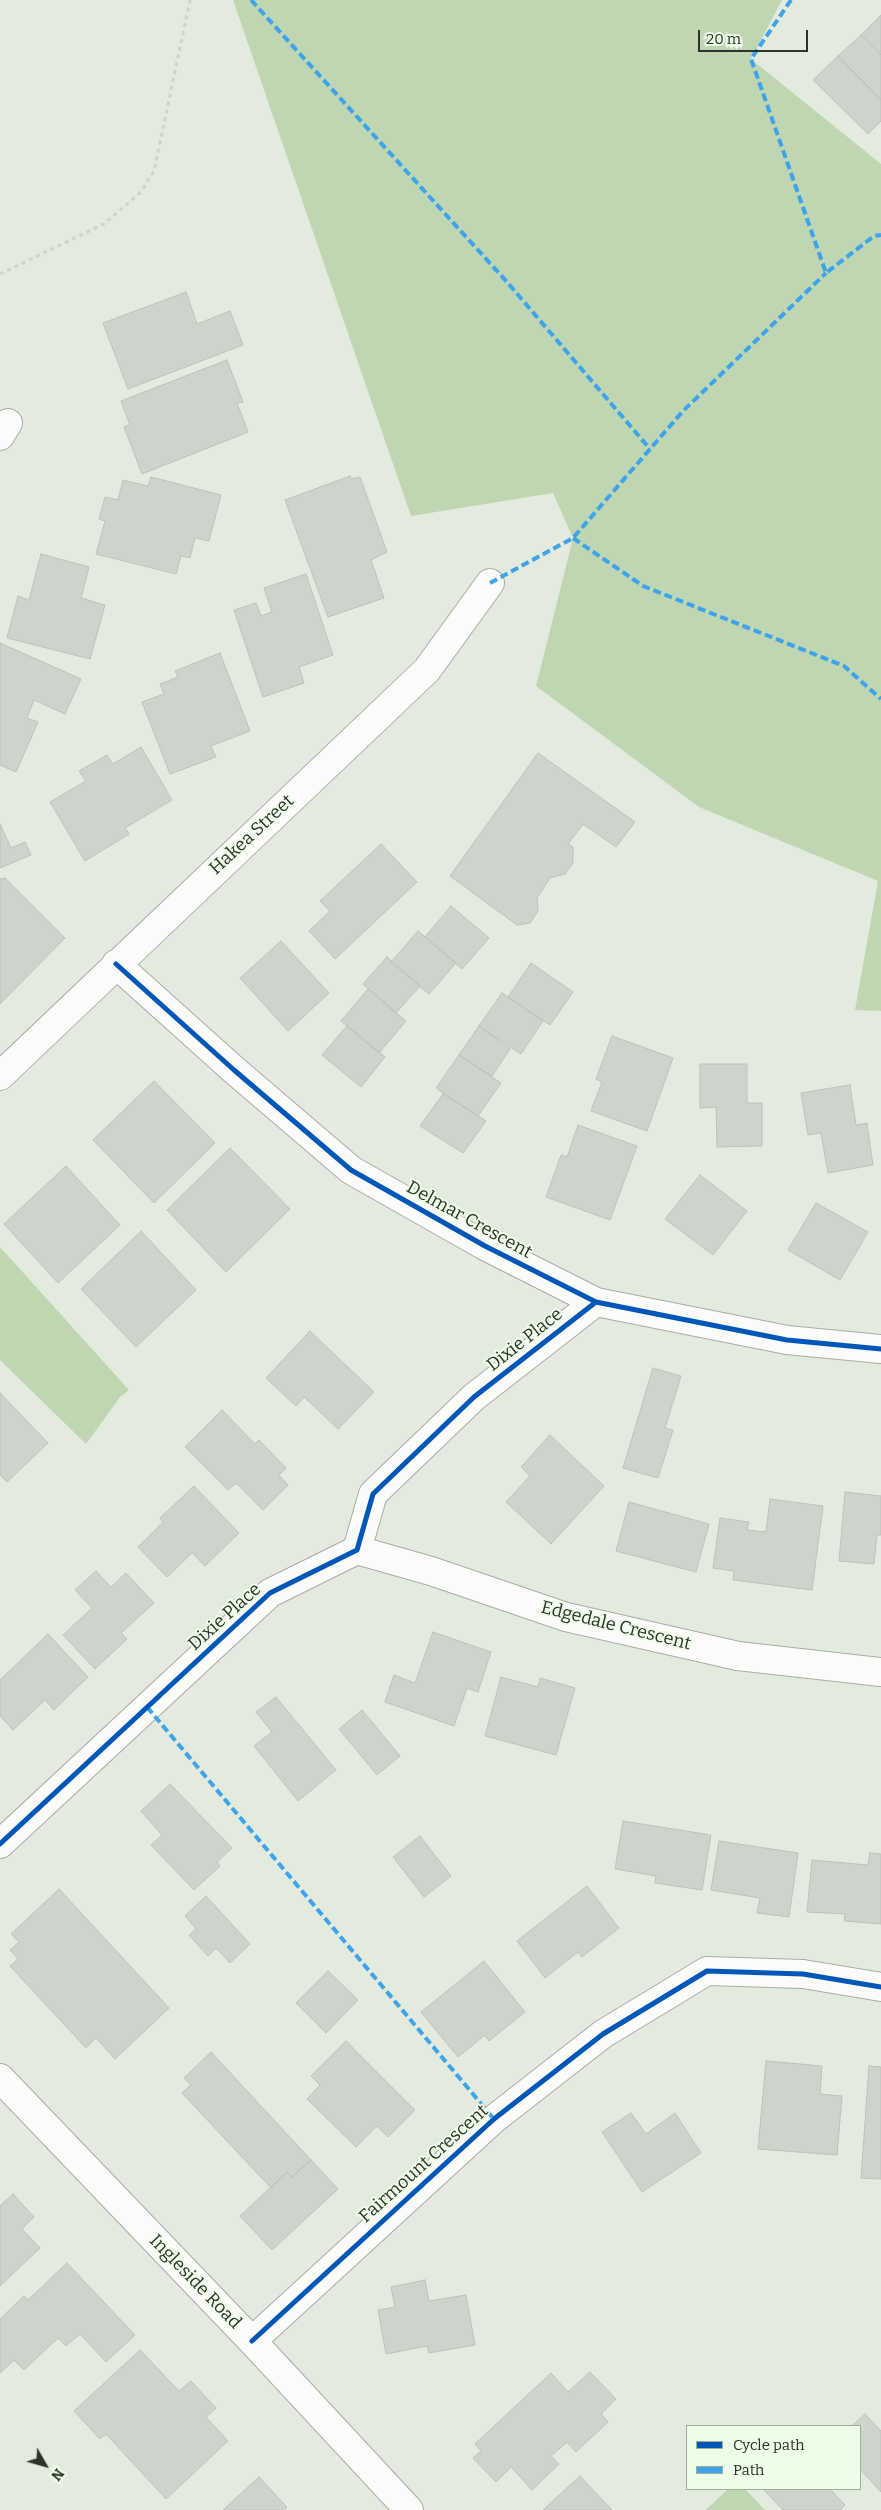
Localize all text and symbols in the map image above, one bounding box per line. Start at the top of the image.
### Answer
scale bar [701,20,811,52]
text: 20 m [706,30,741,48]
street label: Hakea Street [205,790,299,880]
street label: Delmar Crescent [402,1177,536,1263]
street label: Dixie Place [483,1304,567,1376]
street label: Dixie Place [184,1579,266,1655]
street label: Edgedale Crescent [539,1597,693,1655]
street label: Fairmount Crescent [355,2100,493,2228]
street label: Ingleside Road [145,2230,245,2334]
legend [686,2425,861,2490]
text: Cycle path [733,2436,805,2454]
north arrow [20,2440,70,2490]
text: Path [733,2461,764,2479]
text: N [47,2465,67,2484]

